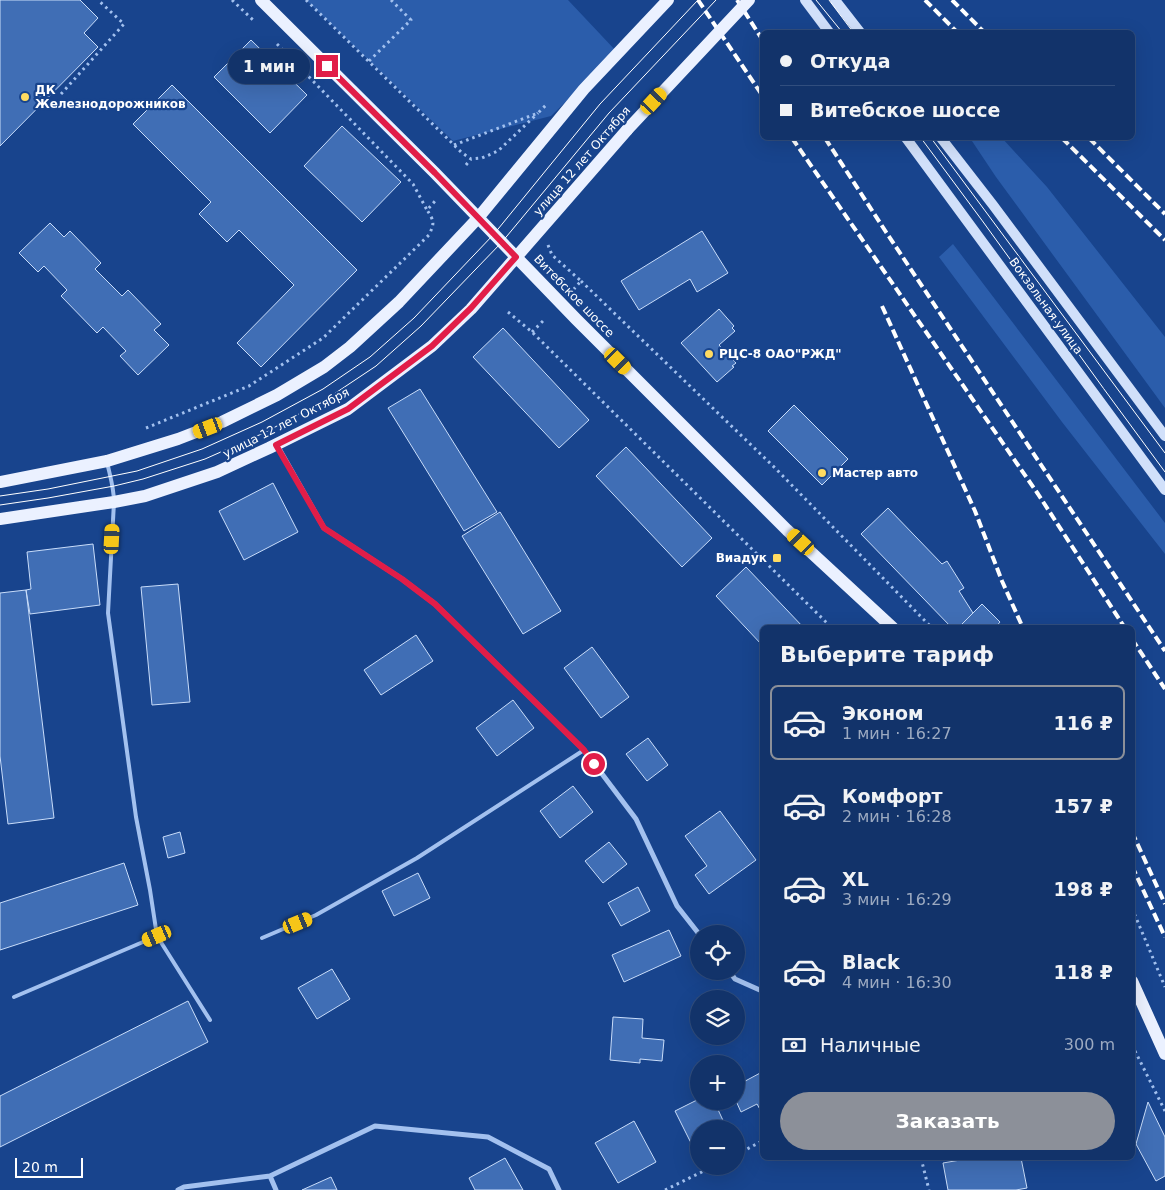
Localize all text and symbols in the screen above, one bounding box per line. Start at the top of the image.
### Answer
callout: 1 мин [227,48,310,84]
text: Откуда [810,50,891,72]
route end [316,55,338,77]
text: 1 мин [243,57,295,76]
place label: ДК Железнодорожников [35,83,186,111]
car [638,85,669,117]
marker: ДК Железнодорожников [19,91,31,103]
text: Витебское шоссе [810,99,1000,121]
street label: улица 12 лет Октября [531,104,633,218]
street label: Витебское шоссе [531,252,617,340]
street label: Вокзальная улица [1006,255,1086,357]
car [602,345,633,377]
place label: РЦС-8 ОАО"РЖД" [719,347,842,361]
marker: РЦС-8 ОАО"РЖД" [703,348,715,360]
street label: улица 12 лет Октября [220,385,352,461]
car [191,416,224,440]
place label: Мастер авто [832,466,918,480]
marker: Мастер авто [816,467,828,479]
car [103,524,120,554]
car [784,526,817,558]
place label: Виадук [716,551,767,565]
marker: Виадук [771,552,783,564]
text: Выберите тариф [780,642,994,667]
icon: car [782,700,827,745]
text: Эконом [842,702,924,724]
text: 116 ₽ [1054,712,1113,734]
text: 1 мин · 16:27 [842,724,952,743]
route start [583,753,605,775]
icon: car [782,783,827,828]
text: Комфорт [842,785,943,807]
text: 157 ₽ [1054,795,1113,817]
text: 2 мин · 16:28 [842,807,952,826]
icon: car [782,866,827,911]
text: XL [842,868,869,890]
text: 198 ₽ [1054,878,1113,900]
text: 3 мин · 16:29 [842,890,952,909]
car [281,910,314,936]
car [140,923,173,949]
map controls [690,925,745,1175]
button: locate [690,925,745,980]
icon: car [782,949,827,994]
text: Black [842,951,900,973]
text: 118 ₽ [1054,961,1113,983]
text: 4 мин · 16:30 [842,973,952,992]
button: layers [690,990,745,1045]
icon: cash [780,1031,808,1059]
text: Наличные [820,1034,921,1056]
text: 300 m [1064,1035,1115,1054]
button: + [690,1055,745,1110]
button: Заказать [780,1092,1115,1150]
button: − [690,1120,745,1175]
scale bar [15,1155,82,1178]
text: 20 m [22,1159,58,1175]

